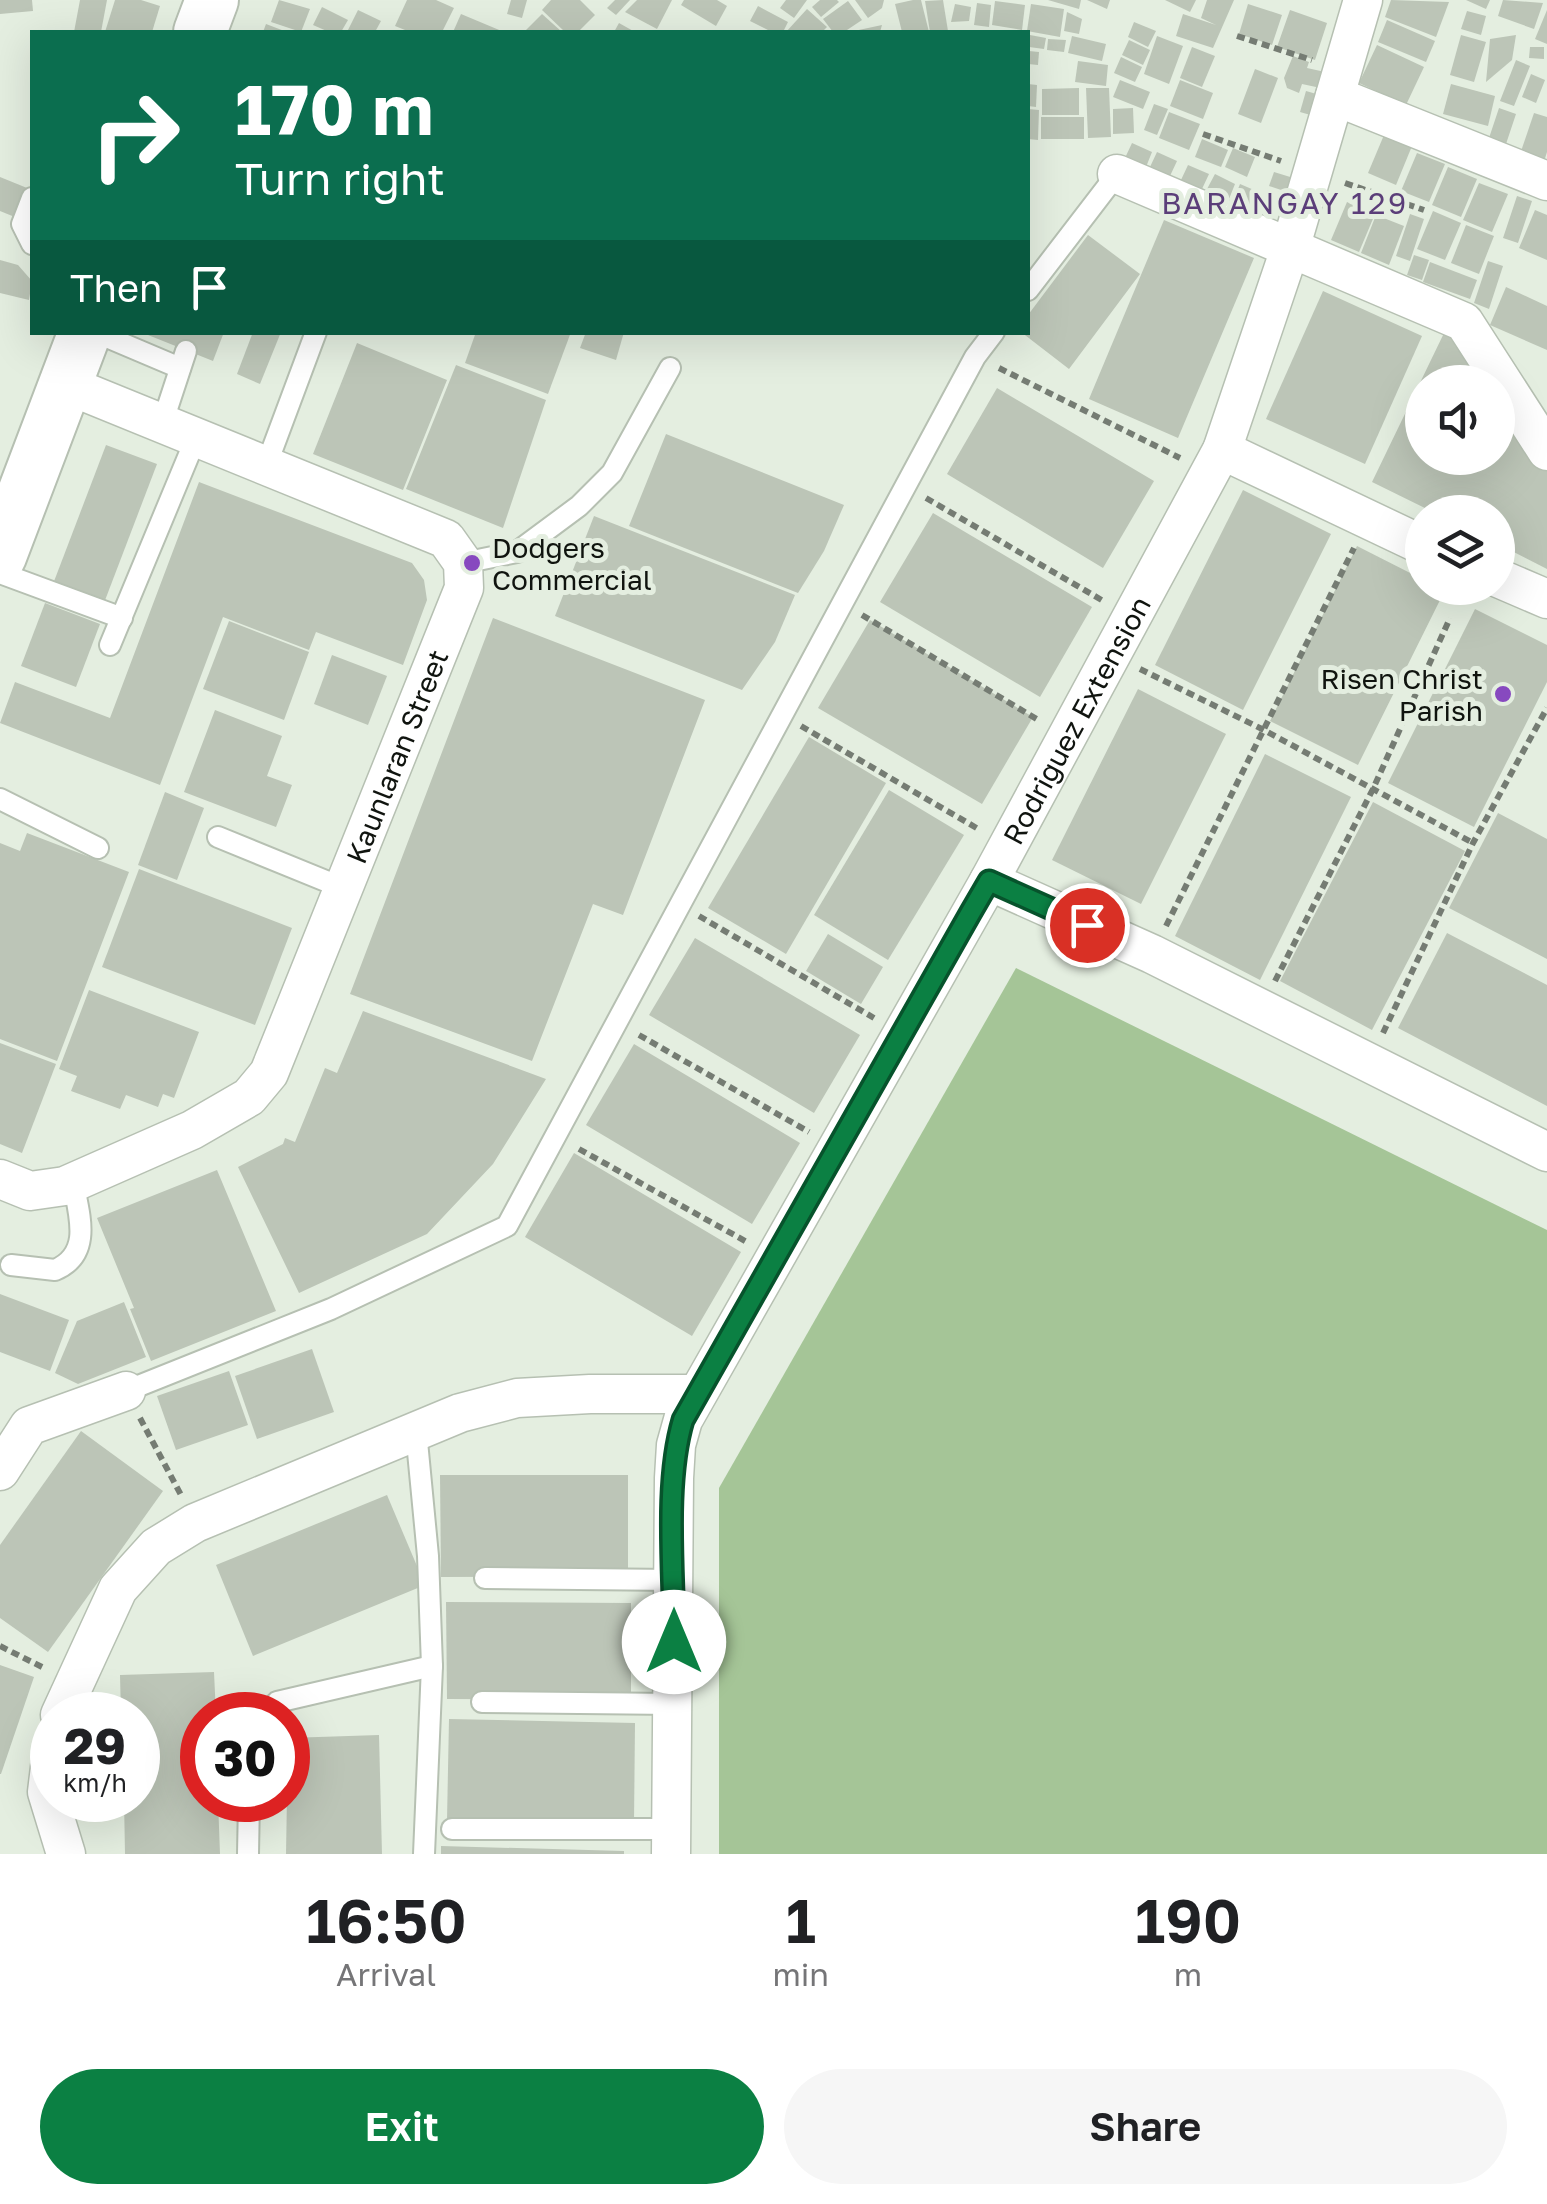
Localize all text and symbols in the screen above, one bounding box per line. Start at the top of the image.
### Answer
text: 170 m [235,66,433,150]
icon: right [70,70,200,200]
text: Turn right [235,151,445,205]
district label: BARANGAY 129 [1161,185,1409,221]
icon: arrive [182,260,237,315]
text: Then [70,265,162,310]
map controls [1405,365,1515,605]
button: sound [1405,365,1515,475]
button: layers [1405,495,1515,605]
place label: Dodgers Commercial [492,531,652,596]
marker: Dodgers Commercial [461,552,483,574]
street label: Rodriguez Extension [996,590,1157,850]
street label: Kaunlaran Street [339,645,454,868]
place label: Risen Christ Parish [1320,662,1483,727]
marker: Risen Christ Parish [1492,683,1514,705]
pin [1045,883,1130,968]
icon: arrive [1060,898,1115,953]
position arrow [622,1590,726,1694]
speed limit sign: 30 [180,1692,310,1822]
text: 29 [64,1715,126,1775]
text: km/h [63,1767,127,1798]
text: 16:50 [306,1884,467,1956]
text: 1 [786,1884,816,1956]
text: 190 [1135,1884,1241,1956]
text: Arrival [336,1955,436,1993]
text: min [772,1955,829,1993]
text: m [1174,1955,1202,1993]
button: Exit [40,2069,764,2184]
button: Share [784,2069,1507,2184]

